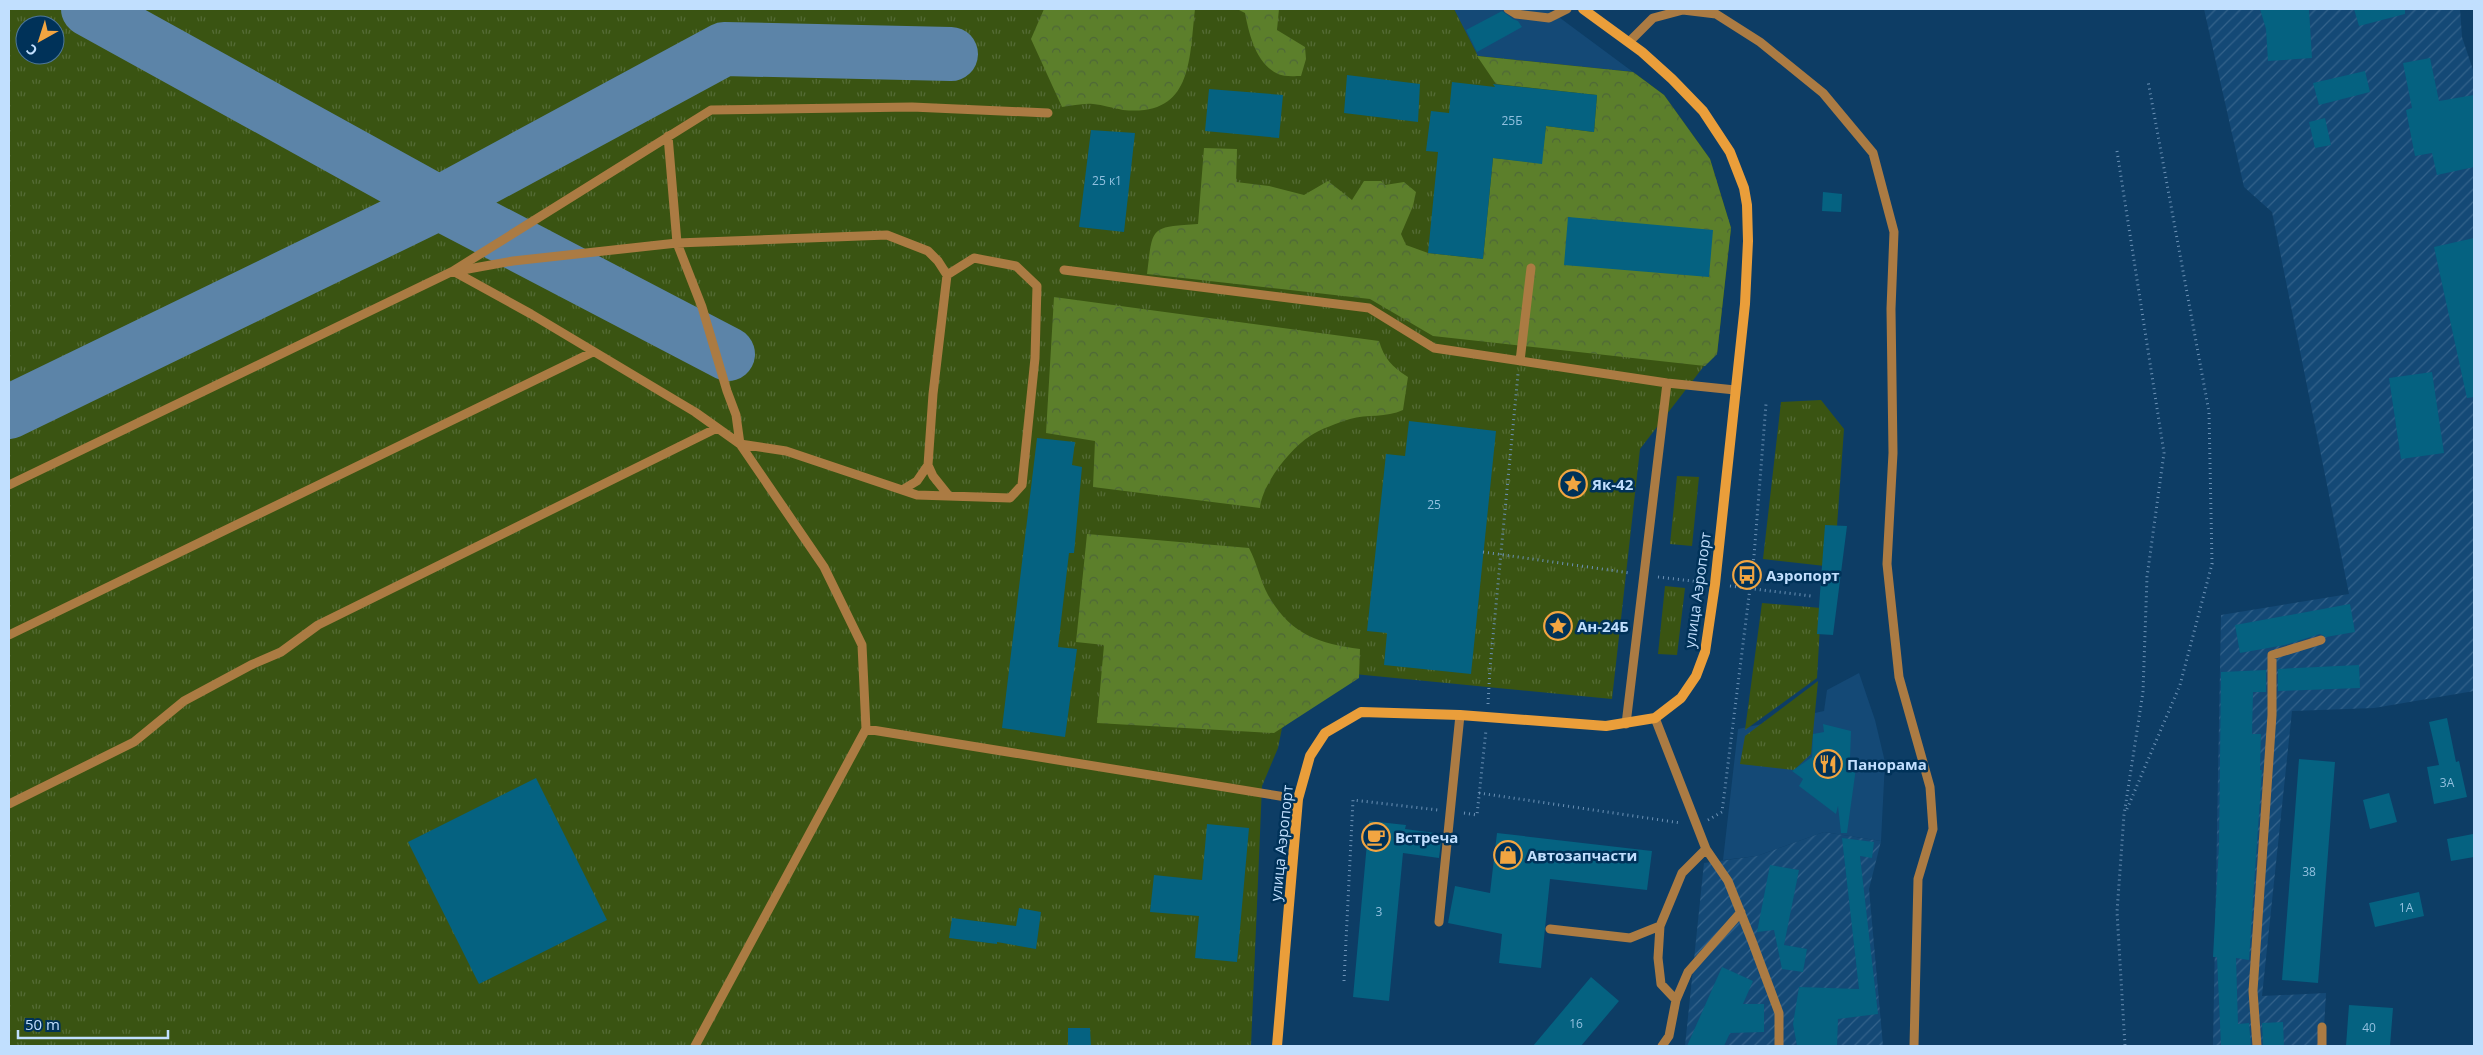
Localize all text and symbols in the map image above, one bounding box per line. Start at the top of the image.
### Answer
north arrow [15,15,65,65]
text: С [22,40,41,61]
house number: 25Б [1501,112,1523,129]
house number: 25 к1 [1092,172,1122,189]
place icon: Як-42 [1558,469,1588,499]
place label: Як-42 [1591,474,1634,494]
house number: 25 [1427,496,1441,513]
street label: улица Аэропорт [1679,531,1715,649]
bus stop icon: Аэропорт [1732,560,1762,590]
place label: Аэропорт [1766,565,1840,585]
place icon: Ан-24Б [1543,611,1573,641]
place label: Ан-24Б [1577,616,1629,636]
restaurant icon: Панорама [1813,749,1843,779]
place label: Панорама [1847,754,1927,774]
house number: 3А [2440,774,2455,791]
street label: улица Аэропорт [1265,784,1297,902]
cafe icon: Встреча [1361,822,1391,852]
place label: Встреча [1395,827,1458,847]
shop icon: Автозапчасти [1493,840,1523,870]
place label: Автозапчасти [1527,845,1637,865]
house number: 38 [2302,863,2316,880]
house number: 1А [2399,899,2414,916]
house number: 3 [1376,903,1383,920]
scale bar [18,1008,168,1040]
text: 50 m [25,1014,60,1034]
house number: 16 [1569,1015,1583,1032]
house number: 40 [2362,1019,2376,1036]

